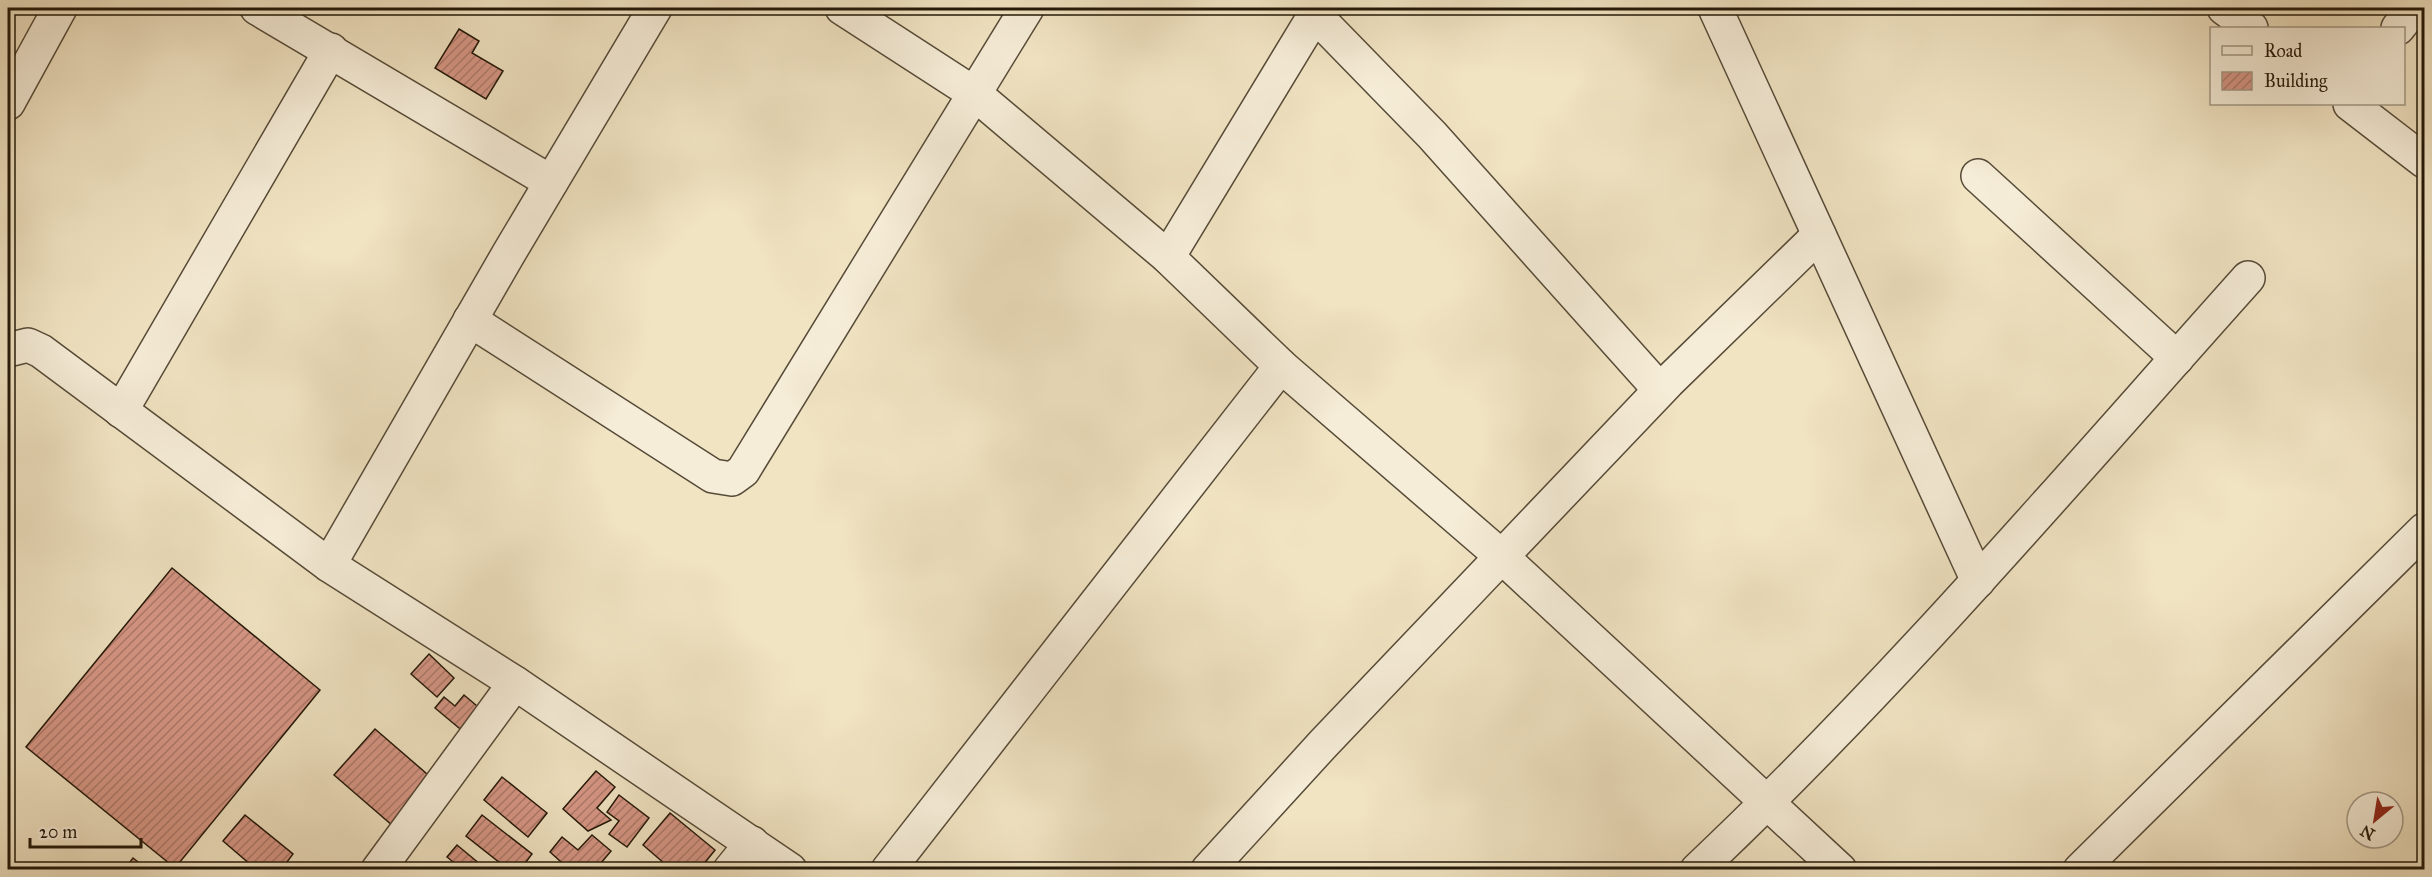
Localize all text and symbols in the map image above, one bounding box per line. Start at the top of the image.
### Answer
legend [2210,27,2405,105]
text: Road [2264,40,2302,62]
text: Building [2264,70,2328,93]
north arrow [2345,790,2405,850]
scale bar [30,811,141,849]
text: 20 m [39,821,77,843]
text: N [2357,821,2378,844]

